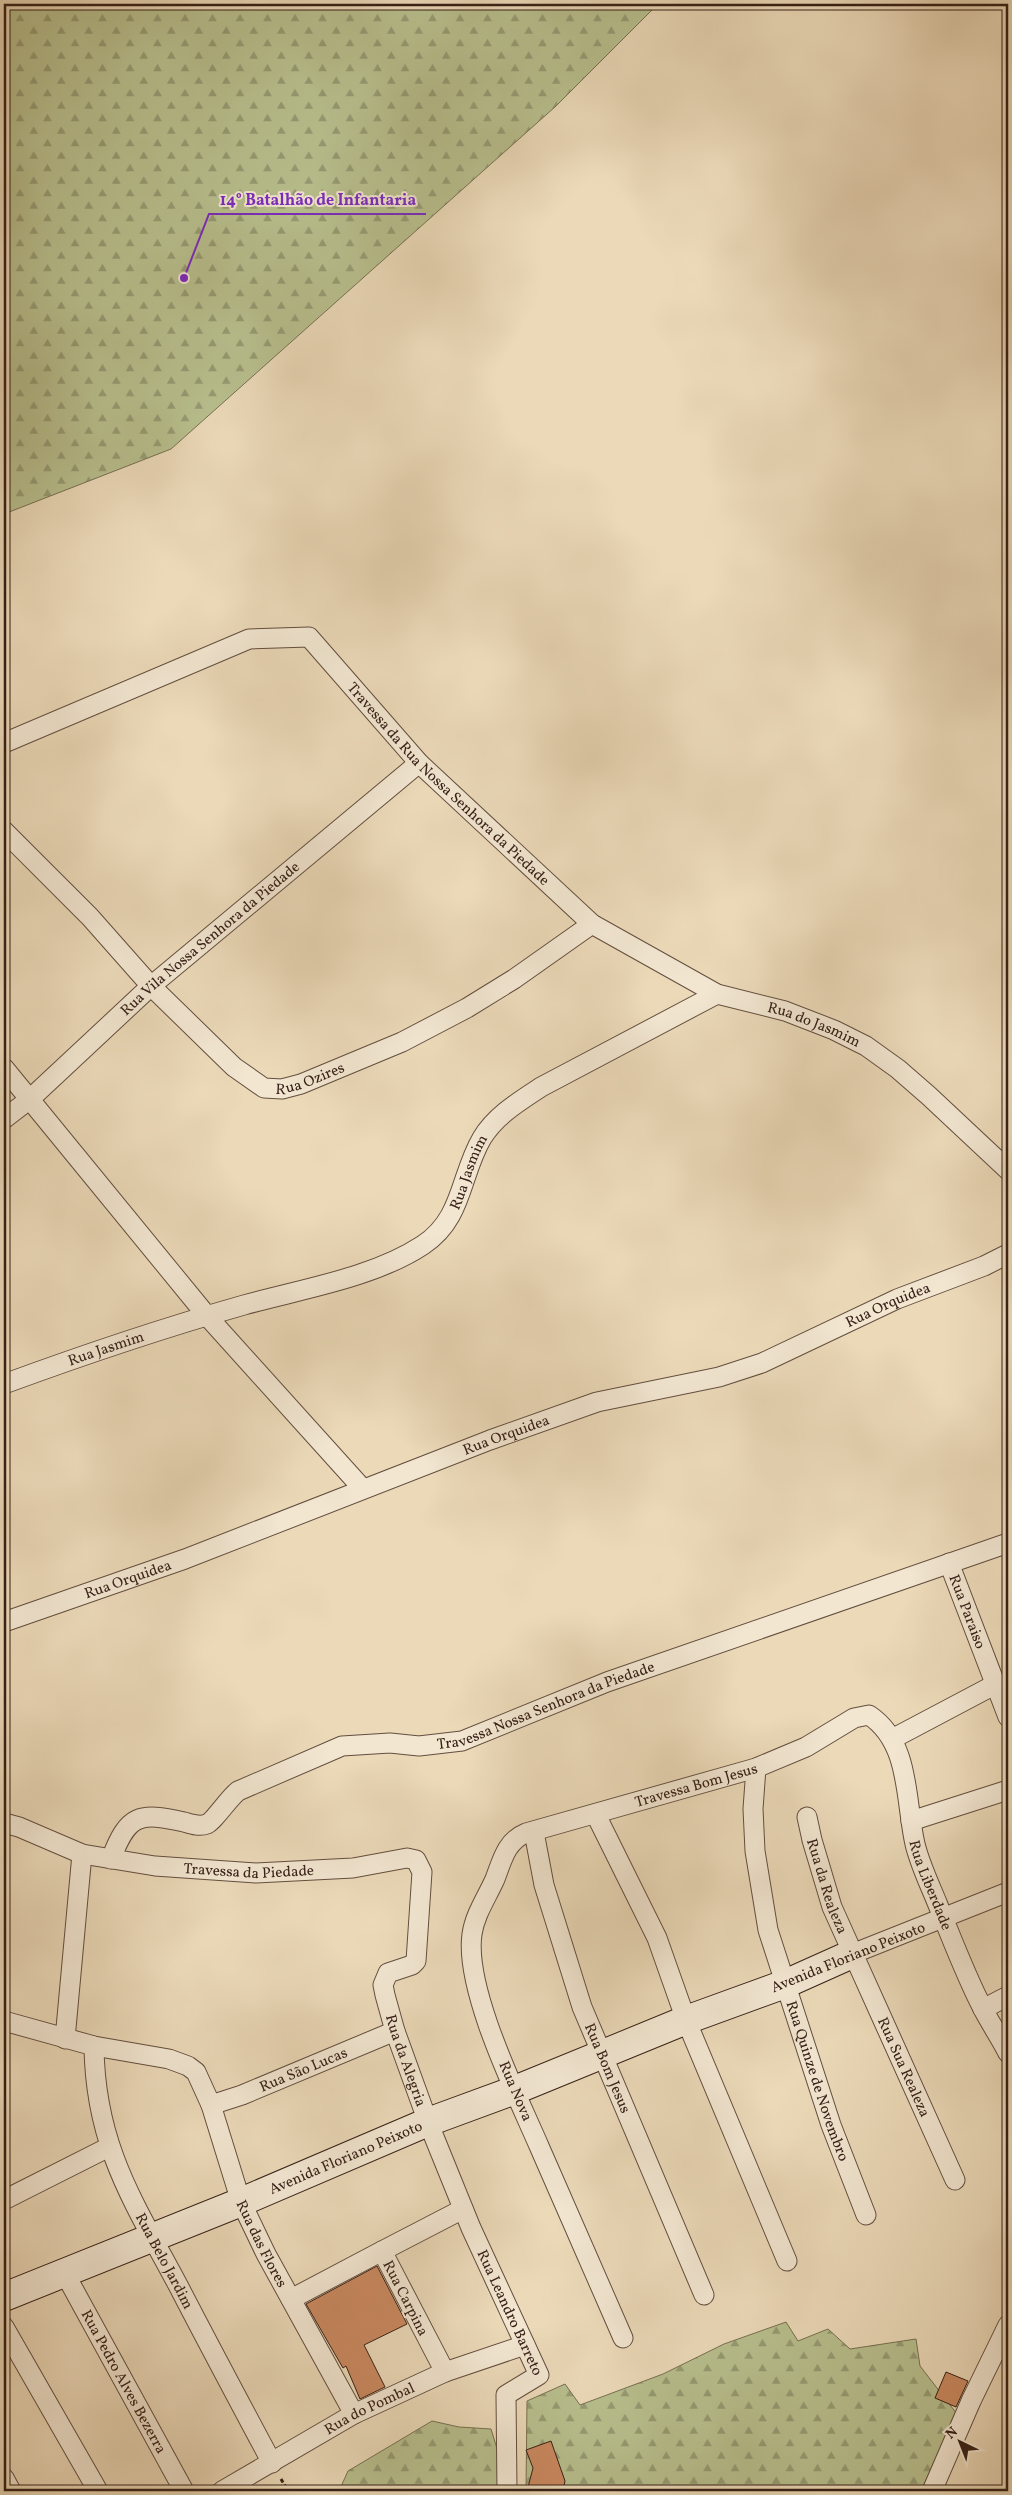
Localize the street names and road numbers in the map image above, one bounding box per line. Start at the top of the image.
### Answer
street label: Travessa da Rua Nossa Senhora da Piedade [341,679,553,891]
street label: Rua Vila Nossa Senhora da Piedade [116,857,305,1021]
street label: Rua do Jasmim [765,998,864,1054]
street label: Rua Ozires [275,1058,348,1101]
street label: Rua Jasmim [446,1131,494,1214]
street label: Rua Orquidea [842,1278,934,1334]
street label: Rua Jasmim [65,1327,147,1372]
street label: Rua Orquidea [460,1411,553,1462]
street label: Rua Orquidea [82,1556,175,1605]
street label: Rua Paraiso [942,1572,990,1652]
street label: Travessa Nossa Senhora da Piedade [436,1657,658,1756]
street label: Travessa Bom Jesus [633,1759,760,1814]
street label: Rua da Realeza [800,1836,852,1938]
street label: Rua Liberdade [902,1838,956,1934]
street label: Travessa da Piedade [183,1859,315,1885]
street label: Avenida Floriano Peixoto [768,1918,929,1999]
street label: Rua Quinze de Novembro [780,1998,853,2165]
street label: Rua da Alegria [379,2012,431,2110]
street label: Rua Sua Realeza [871,2014,934,2121]
street label: Rua Bom Jesus [578,2020,635,2117]
street label: Rua São Lucas [257,2043,351,2098]
street label: Rua Nova [493,2058,537,2125]
street label: Avenida Floriano Peixoto [266,2117,426,2201]
street label: Rua das Flores [230,2197,291,2292]
street label: Rua Belo Jardim [129,2210,198,2313]
street label: Rua Leandro Barreto [471,2247,547,2380]
street label: Rua Carpina [377,2257,433,2340]
street label: Rua Pedro Alves Bezerra [75,2307,171,2458]
street label: Rua do Pombal [321,2378,418,2441]

